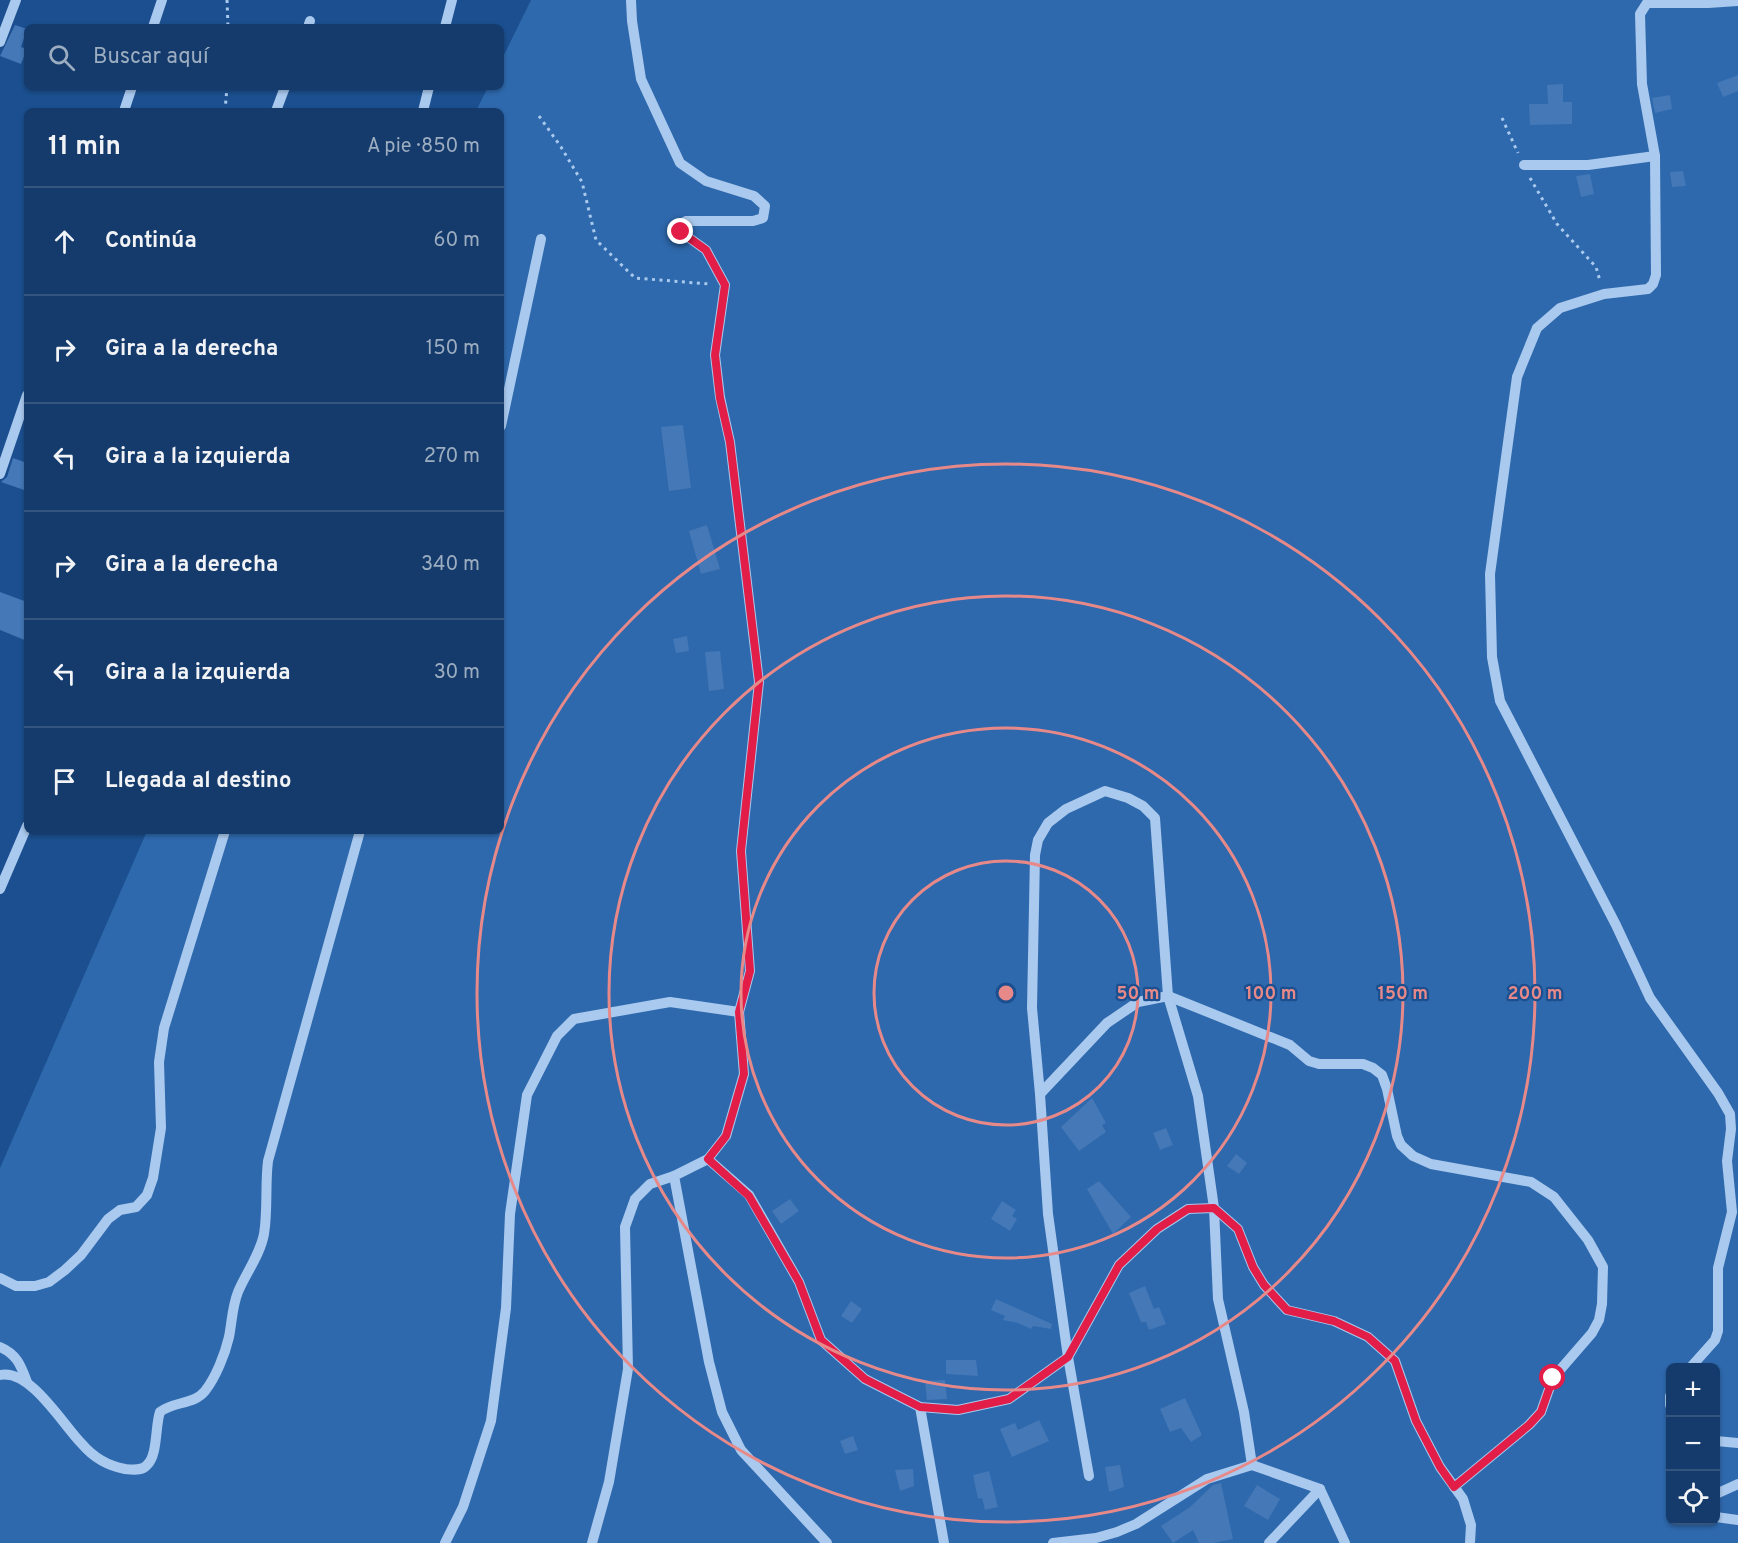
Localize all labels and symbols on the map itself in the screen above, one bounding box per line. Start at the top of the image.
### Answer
route end [667,218,693,244]
centre of rings [996,983,1016,1003]
text: 50 m [1116,983,1160,1006]
text: 100 m [1245,983,1297,1006]
text: 150 m [1378,983,1428,1006]
text: 200 m [1507,983,1563,1006]
route start [1539,1364,1565,1390]

